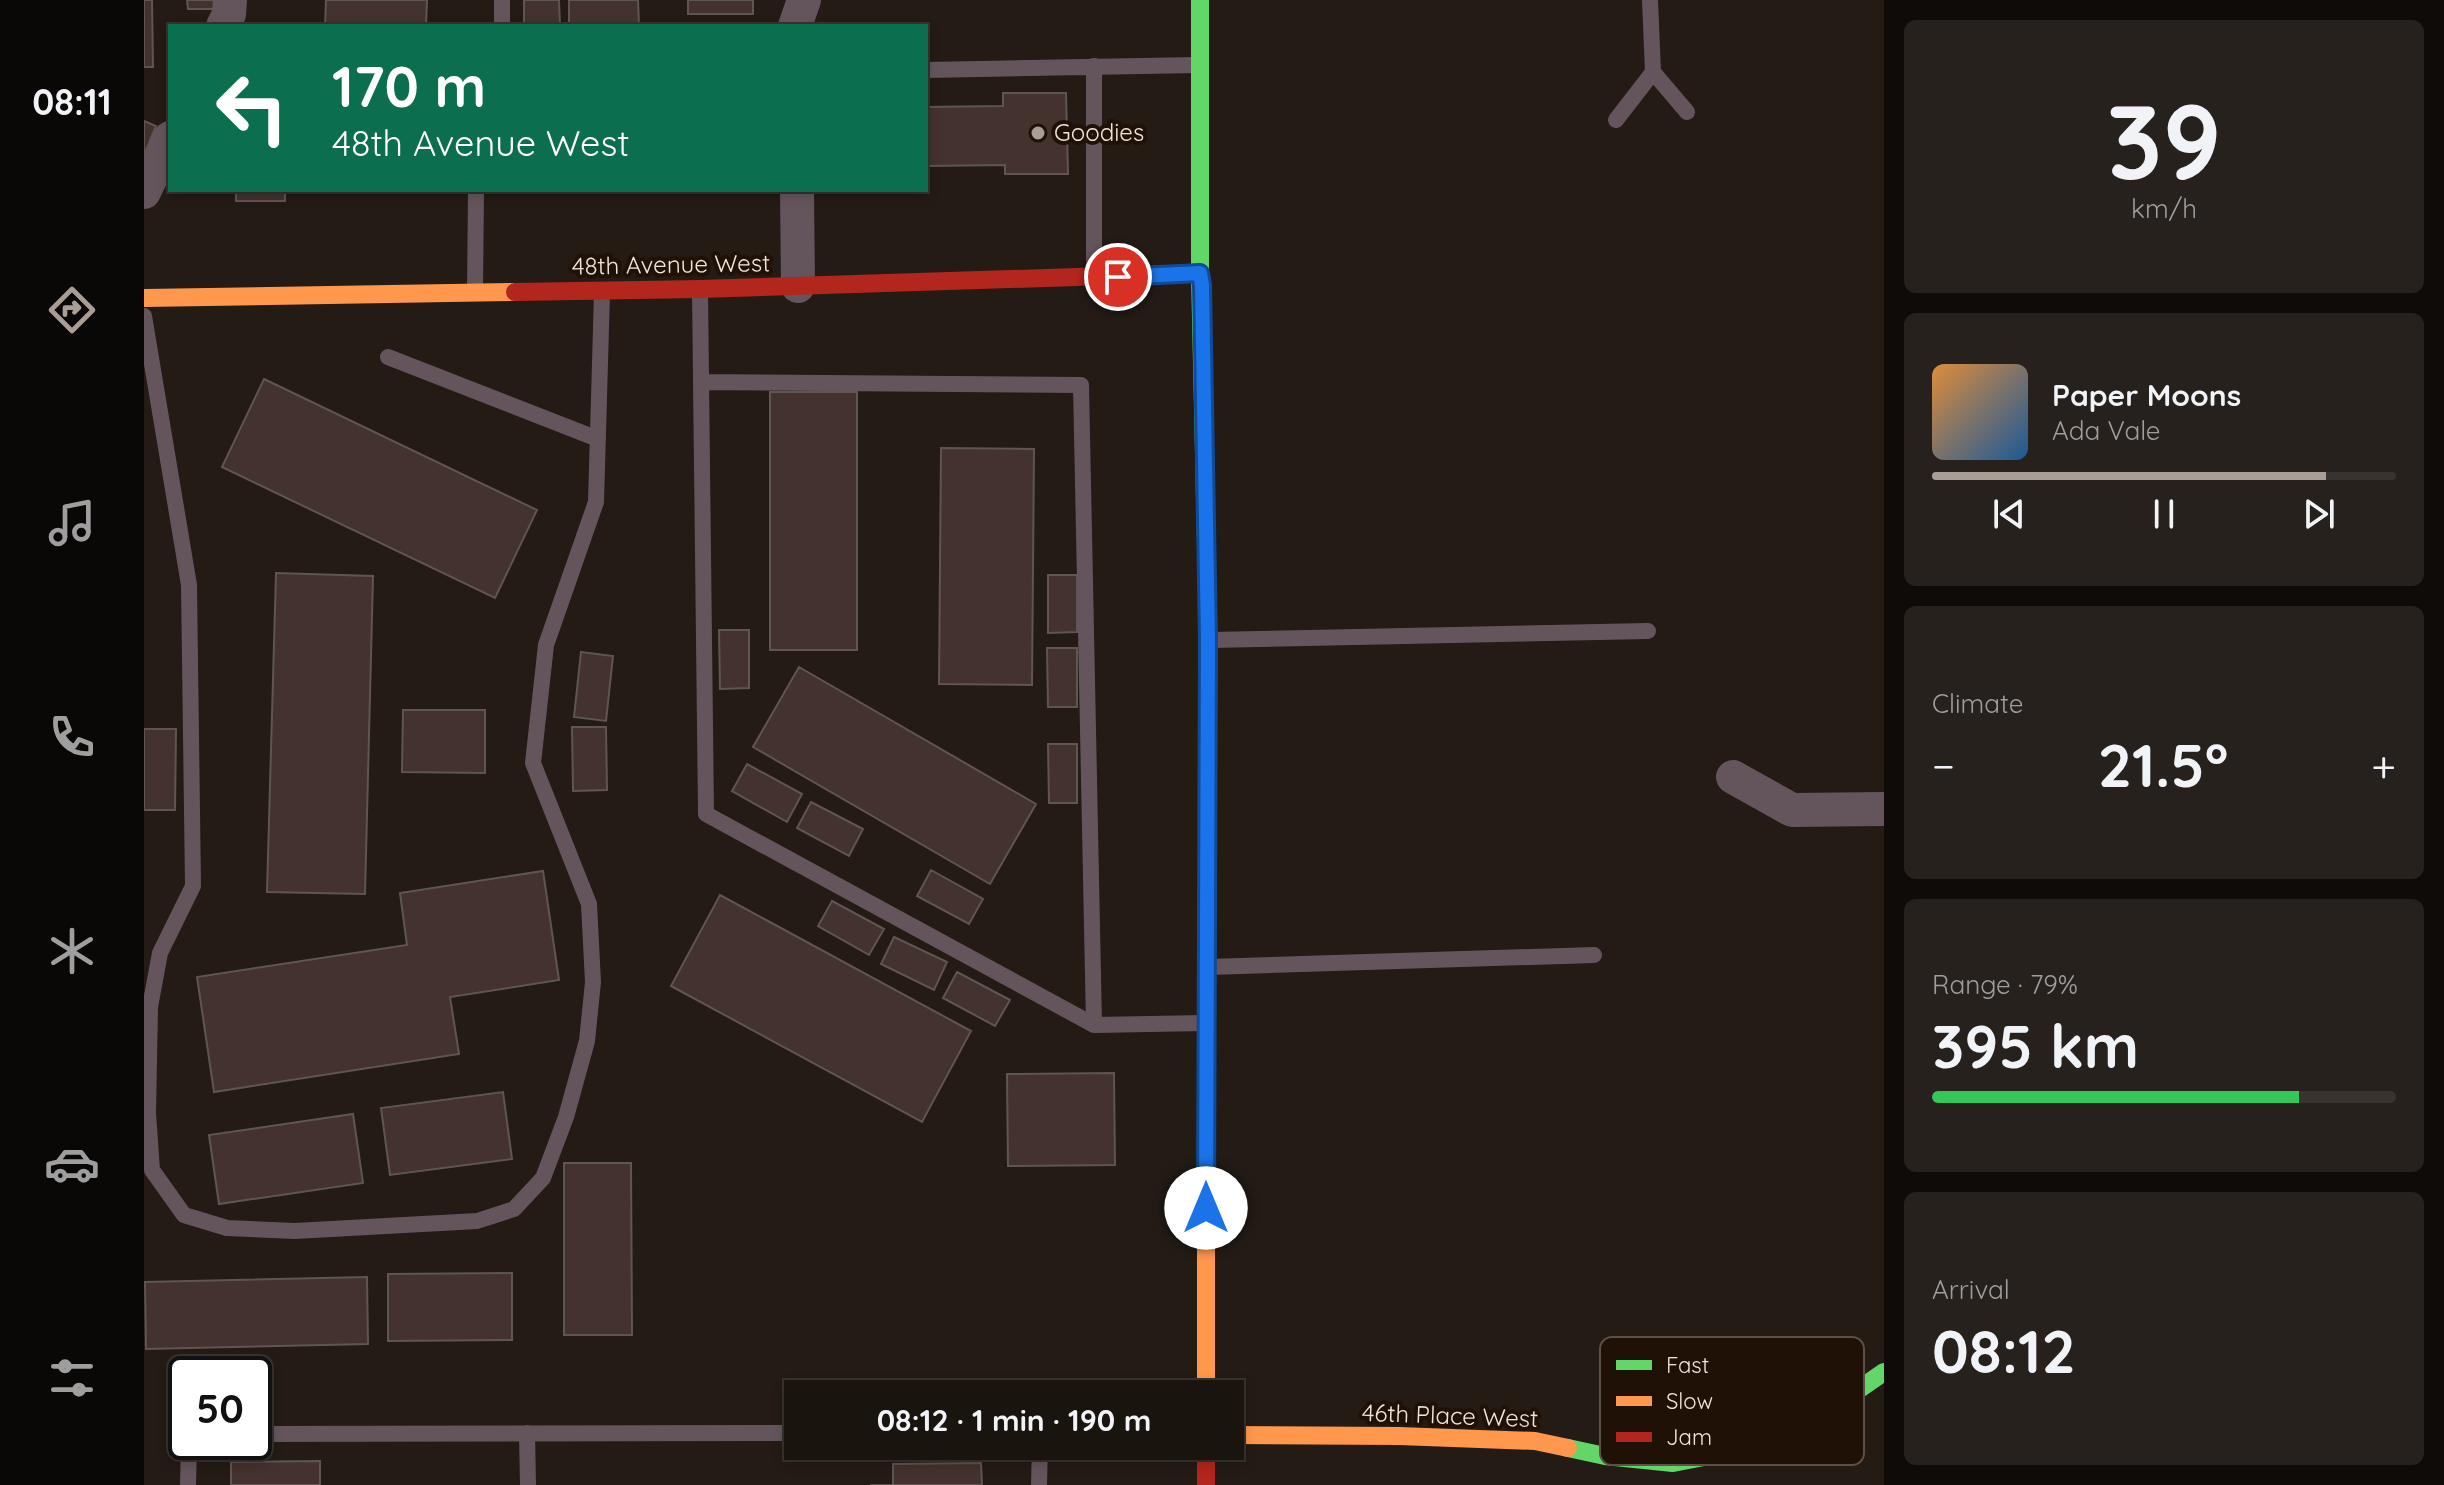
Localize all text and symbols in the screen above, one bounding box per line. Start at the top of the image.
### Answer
text: 170 m [332,51,486,121]
icon: left [200,56,304,160]
text: 39 [2107,75,2221,205]
text: 08:11 [32,79,112,124]
place label: Goodies [1054,117,1144,147]
text: 48th Avenue West [332,120,630,165]
marker: Goodies [1029,124,1047,142]
text: km/h [2131,192,2197,225]
pin [1084,243,1152,311]
street label: 48th Avenue West [572,247,770,281]
icon: arrive [1096,255,1140,299]
icon: directions [44,282,100,338]
text: Paper Moons [2052,376,2241,414]
text: Ada Vale [2052,414,2161,447]
icon: previous [1987,492,2031,536]
icon: pause [2142,492,2186,536]
icon: next [2297,492,2341,536]
icon: music [44,495,100,551]
text: Climate [1932,687,2023,720]
icon: phone [44,709,100,765]
text: 21.5° [2098,727,2228,802]
text: − [1932,738,1955,793]
text: + [2371,738,2396,793]
icon: climate [44,923,100,979]
text: Range · 79% [1932,968,2078,1001]
text: 395 km [1932,1008,2139,1083]
icon: car [44,1136,100,1192]
position arrow [1164,1166,1248,1250]
text: Arrival [1932,1273,2010,1306]
text: 08:12 [1932,1313,2076,1388]
legend [1600,1337,1864,1465]
icon: filters [44,1350,100,1406]
text: Fast [1666,1351,1709,1379]
speed limit sign: 50 [168,1356,272,1460]
text: Slow [1666,1387,1713,1415]
street label: 46th Place West [1361,1397,1539,1433]
text: 08:12 · 1 min · 190 m [877,1401,1151,1439]
text: Jam [1666,1423,1712,1451]

